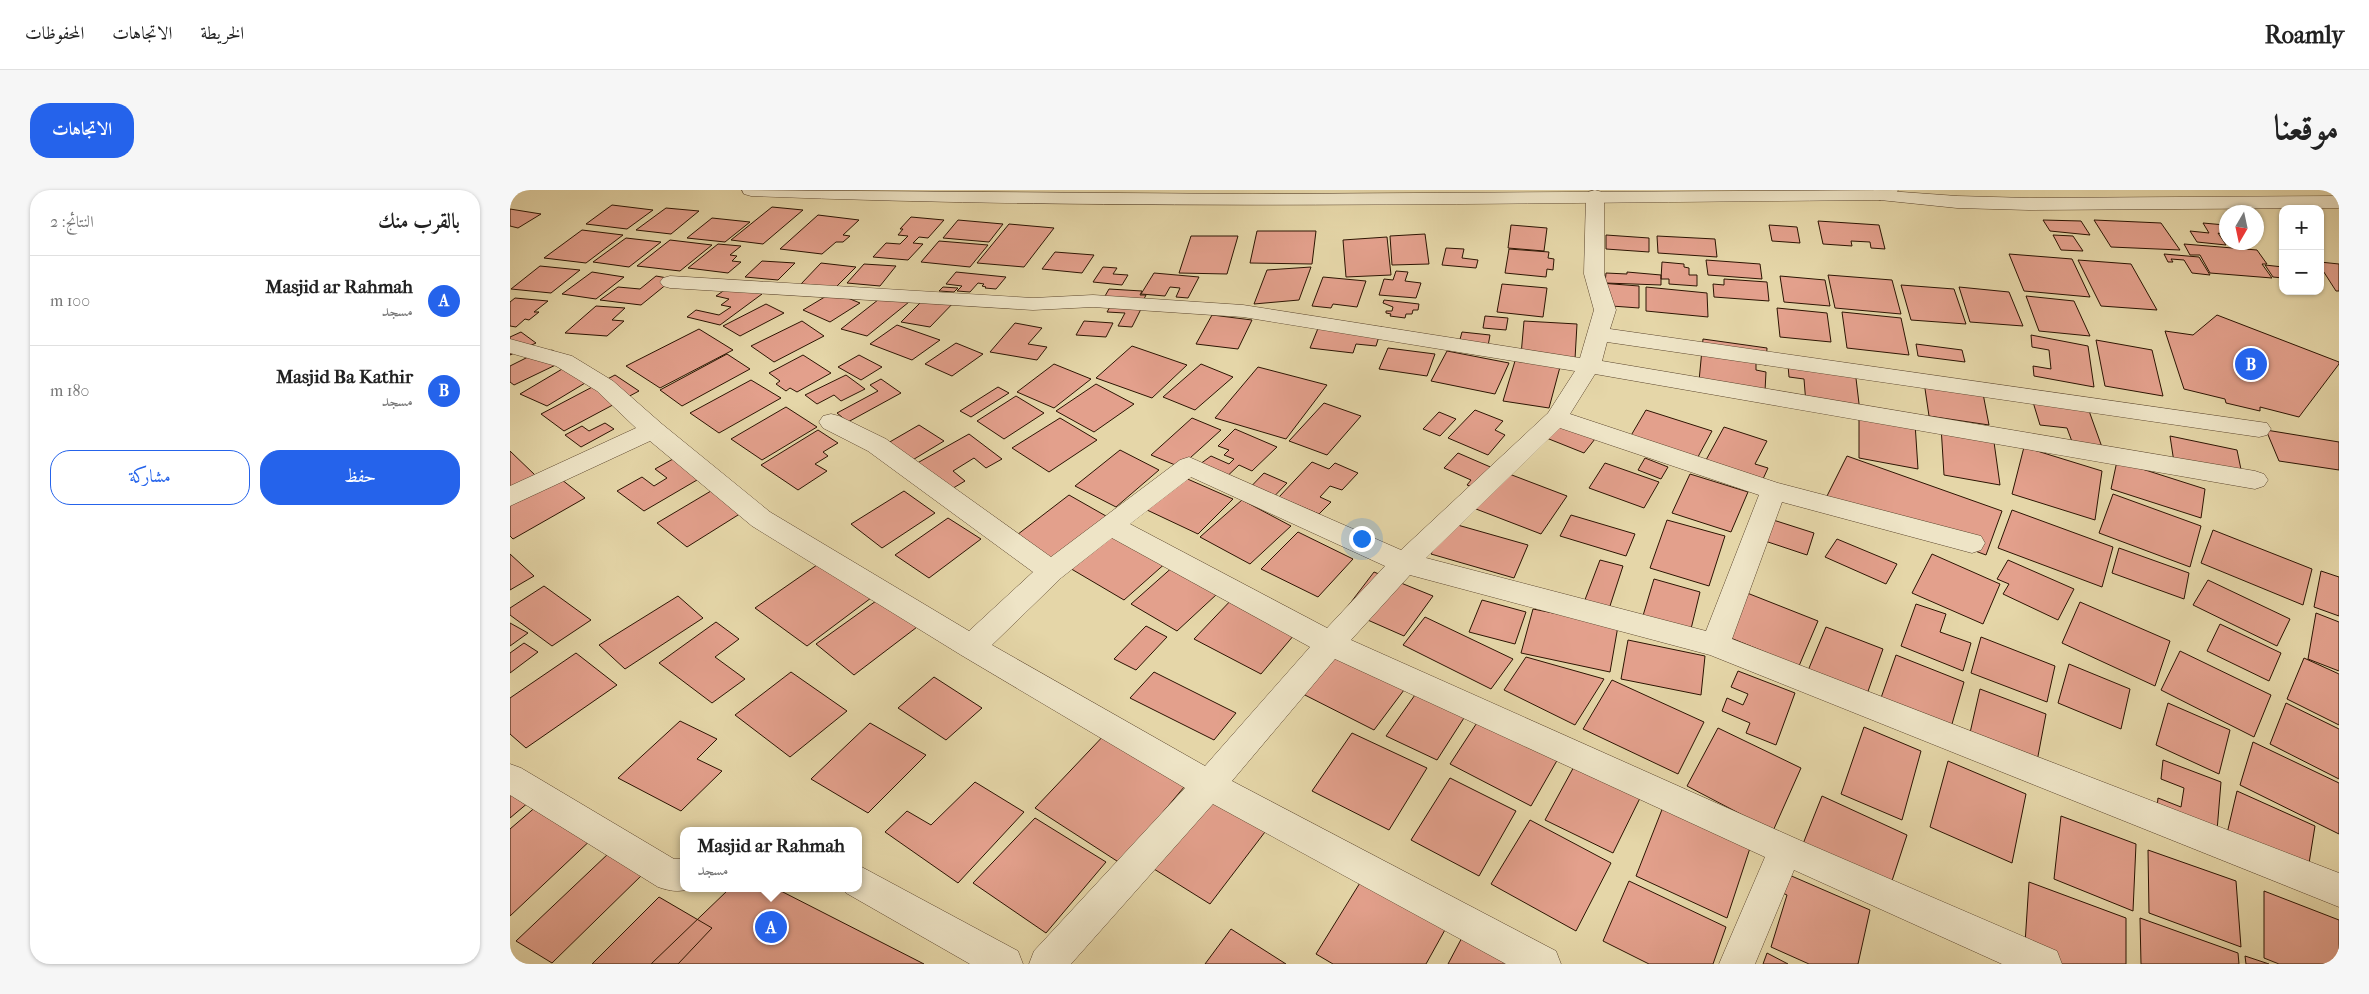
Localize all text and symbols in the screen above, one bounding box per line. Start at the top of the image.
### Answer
text: Roamly [2265,21,2344,49]
text: المحفوظات [25,23,84,44]
text: الاتجاهات [112,23,172,44]
text: الخريطة [200,23,244,44]
button: الاتجاهات [30,103,134,158]
text: موقعنا [2274,107,2339,148]
north arrow [2219,205,2264,250]
map controls [2279,205,2324,295]
button: + [2279,205,2324,250]
text: بالقرب منك [378,209,460,233]
text: النتائج: 2 [50,212,94,231]
button: − [2279,250,2324,295]
text: Masjid ar Rahmah [265,276,413,298]
text: 100 m [50,291,90,310]
text: A [439,291,449,310]
text: مسجد [382,301,413,320]
pin: B [2235,345,2267,383]
text: Masjid Ba Kathir [276,366,413,388]
text: 180 m [50,381,89,400]
text: B [439,381,449,400]
text: مسجد [382,391,413,410]
button: مشاركة [50,450,250,505]
button: حفظ [260,450,460,505]
your location [1349,526,1375,552]
popup [680,827,862,892]
text: Masjid ar Rahmah [697,835,845,857]
text: مسجد [697,860,729,879]
pin: A [755,908,787,946]

